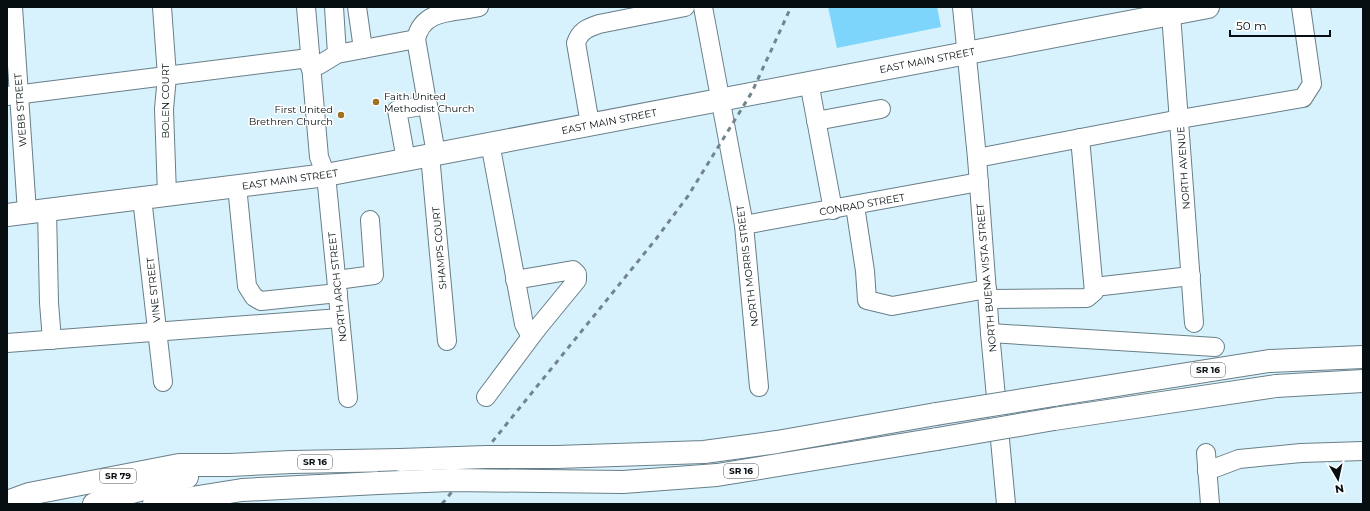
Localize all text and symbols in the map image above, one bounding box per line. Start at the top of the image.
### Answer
scale bar [1230,12,1330,38]
text: 50 m [1236,18,1267,33]
street label: EAST MAIN STREET [878,45,976,76]
street label: BOLEN COURT [159,63,172,139]
street label: WEBB STREET [11,73,30,147]
place label: Faith United Methodist Church [384,90,474,115]
marker: Faith United Methodist Church [371,97,381,107]
place label: First United Brethren Church [249,103,333,128]
street label: EAST MAIN STREET [560,106,658,137]
marker: First United Brethren Church [336,110,346,120]
street label: NORTH AVENUE [1174,126,1193,210]
street label: EAST MAIN STREET [241,166,339,193]
street label: CONRAD STREET [818,191,906,218]
street label: NORTH BUENA VISTA STREET [973,203,999,353]
street label: NORTH MORRIS STREET [734,204,761,328]
street label: SHAMPS COURT [429,206,450,290]
street label: NORTH ARCH STREET [325,231,350,343]
street label: VINE STREET [144,256,163,323]
road number: SR 16 [1191,363,1225,377]
road number: SR 16 [298,455,332,469]
north arrow [1318,459,1358,499]
road number: SR 16 [724,464,758,478]
road number: SR 79 [100,469,136,483]
text: N [1334,481,1345,496]

